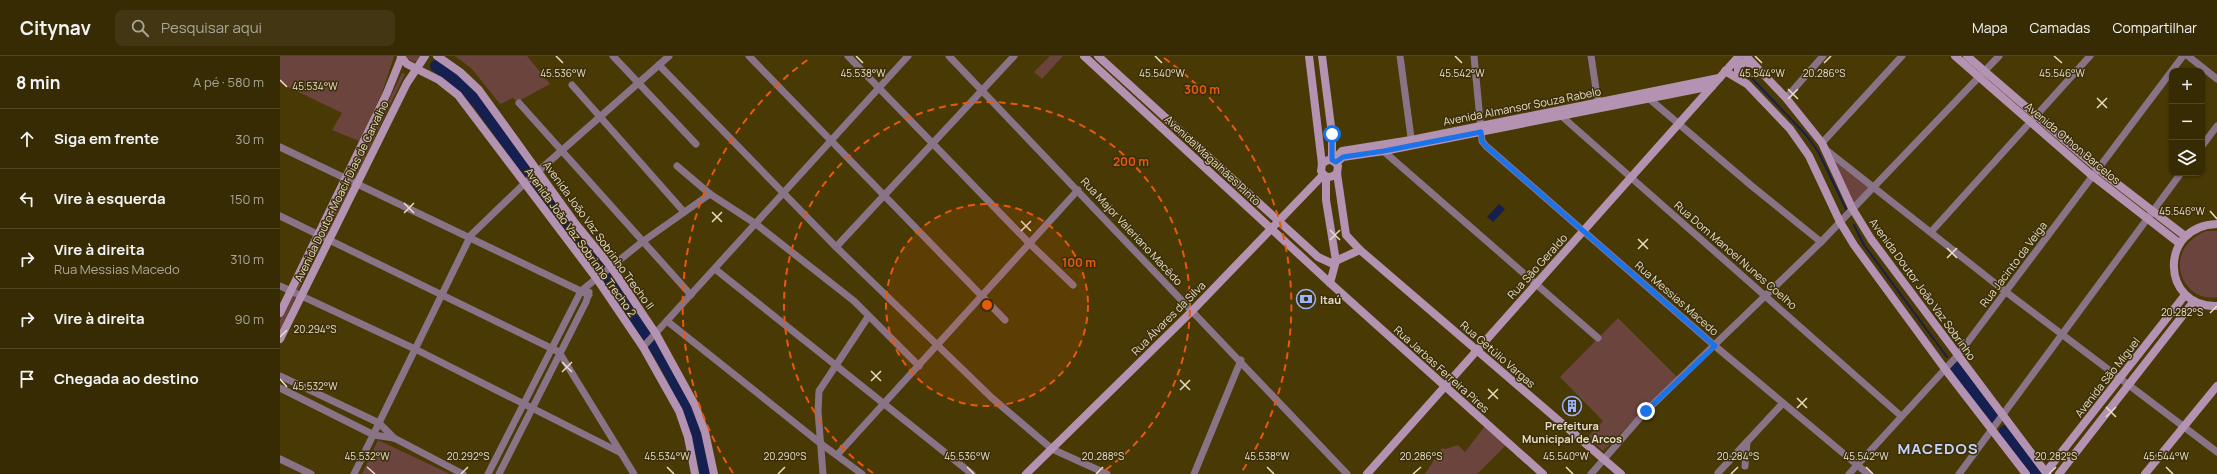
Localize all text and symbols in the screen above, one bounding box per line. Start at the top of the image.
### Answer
search box [115,10,395,46]
text: Citynav [20,15,91,41]
icon: search [129,17,151,39]
text: Pesquisar aqui [161,17,262,38]
text: Mapa [1972,18,2008,37]
text: Camadas [2030,18,2090,37]
text: Compartilhar [2112,18,2197,37]
text: 45.536°W [540,66,586,80]
text: 45.538°W [840,66,886,80]
text: 45.540°W [1139,66,1186,80]
text: 45.542°W [1439,66,1485,80]
text: 45.544°W [1739,66,1786,80]
text: 20.286°S [1803,66,1845,80]
text: 45.546°W [2039,66,2086,80]
map controls [2169,68,2205,176]
button: + [2169,68,2205,104]
text: 8 min [16,71,61,94]
text: A pé · 580 m [193,73,264,91]
text: 45.534°W [292,79,338,93]
text: 300 m [1184,81,1220,98]
street label: Avenida Almansor Souza Rabelo [1442,83,1603,129]
street label: Avenida Doutor Moacir Dias de Carvalho [290,97,392,284]
street label: Avenida Othon Barcelos [2022,99,2124,187]
button: − [2169,104,2205,140]
street label: Avenida Magalhães Pinto [1162,112,1265,209]
route start [1323,125,1341,143]
icon: ahead [16,128,38,150]
text: Siga em frente [54,128,159,149]
text: 30 m [235,130,264,148]
button: layers [2169,140,2205,176]
text: 200 m [1113,153,1149,170]
street label: Avenida João Vaz Sobrinho Trecho II [540,158,658,312]
street label: Avenida João Vaz Sobrinho Trecho 2 [522,164,640,320]
street label: Rua Major Valeriano Macêdo [1078,174,1186,289]
icon: left [16,188,38,210]
text: Vire à esquerda [54,188,166,209]
text: 150 m [230,190,264,208]
street label: Rua Dom Manoel Nunes Coelho [1671,197,1801,313]
text: 45.546°W [2159,204,2206,218]
street label: Avenida Doutor João Vaz Sobrinho [1866,215,1980,363]
street label: Rua Jacinto da Veiga [1976,218,2050,310]
street label: Rua São Geraldo [1504,230,1571,302]
text: Vire à direita [54,239,145,260]
icon: right [16,248,38,270]
text: 310 m [230,250,264,268]
text: 100 m [1062,254,1096,271]
street label: Rua Messias Macedo [1632,257,1722,339]
text: Rua Messias Macedo [54,260,180,278]
street label: Rua Álvares da Silva [1128,278,1208,358]
bank icon: Itaú [1295,288,1317,310]
place label: Itaú [1320,292,1341,307]
centre of rings [980,298,994,312]
text: 20.282°S [2161,305,2203,319]
icon: right [16,308,38,330]
text: Vire à direita [54,308,145,329]
text: 90 m [234,310,264,328]
street label: Rua Getúlio Vargas [1457,317,1539,391]
text: 20.294°S [294,322,336,336]
street label: Rua Jarbas Ferreira Pires [1391,322,1493,416]
street label: Avenida São Miguel [2071,334,2143,420]
icon: arrive [16,368,38,390]
text: Chegada ao destino [54,368,199,389]
text: 45.532°W [292,379,338,393]
building icon: Prefeitura Municipal de Arcos [1561,395,1583,417]
route end [1637,402,1655,420]
place label: Prefeitura Municipal de Arcos [1522,418,1622,446]
district label: MACEDOS [1897,438,1979,459]
text: 45.532°W [344,449,390,463]
text: 20.292°S [447,449,489,463]
text: 45.534°W [644,449,690,463]
text: 20.290°S [763,449,807,463]
text: 45.536°W [944,449,990,463]
text: 20.288°S [1082,449,1124,463]
text: 45.538°W [1244,449,1290,463]
text: 20.286°S [1400,449,1442,463]
text: 45.540°W [1543,449,1590,463]
text: 20.284°S [1717,449,1759,463]
text: 45.542°W [1843,449,1889,463]
text: 20.282°S [2035,449,2077,463]
text: 45.544°W [2143,449,2190,463]

